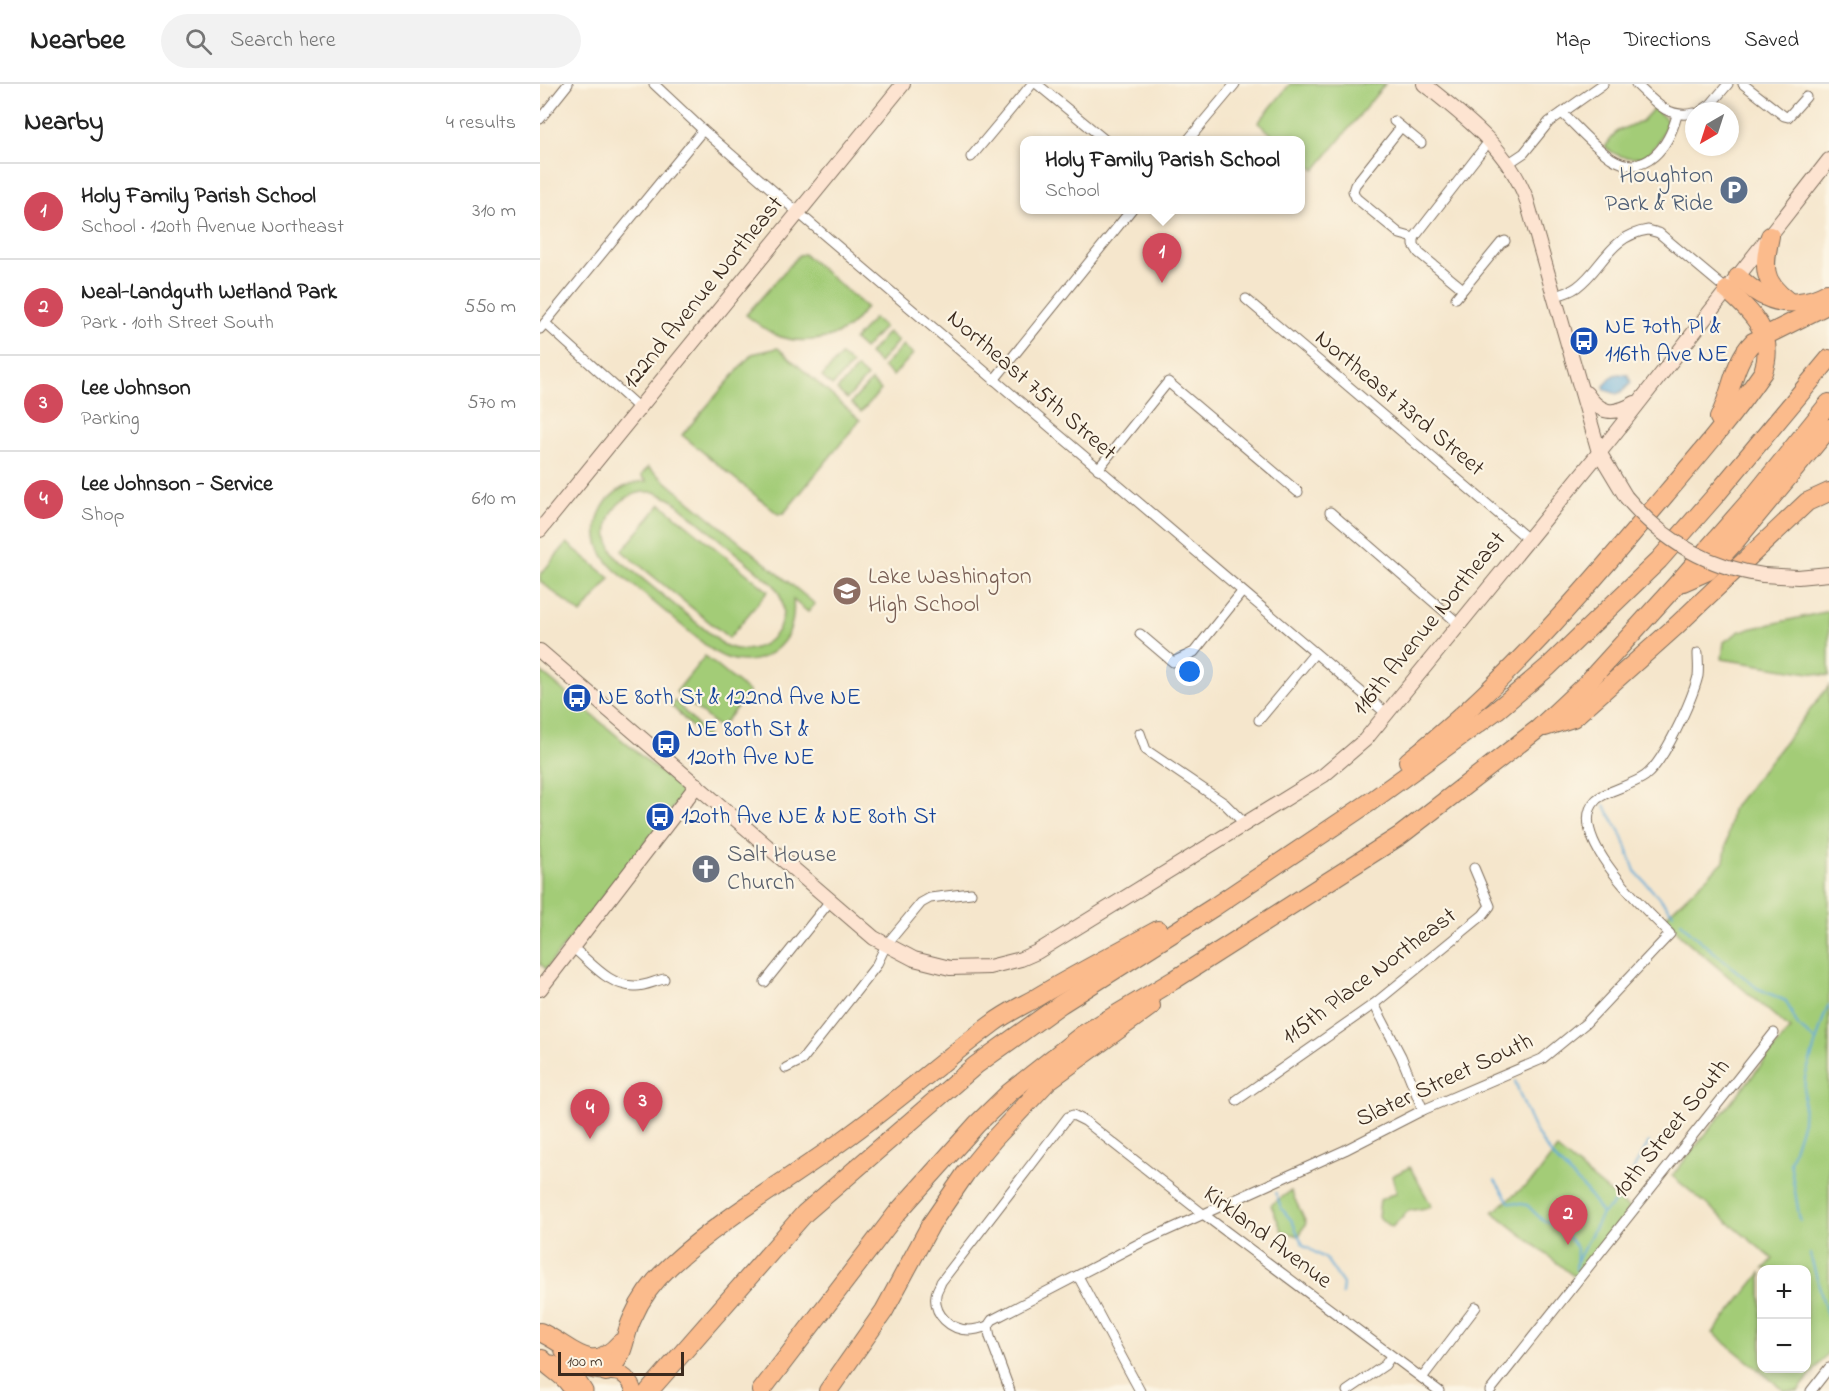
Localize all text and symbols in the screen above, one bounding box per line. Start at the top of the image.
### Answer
search box [161,14,581,68]
text: Nearbee [30,21,125,62]
icon: search [182,25,215,58]
text: Search here [230,25,336,57]
text: Map [1555,26,1591,56]
text: Directions [1624,26,1711,56]
text: Saved [1744,26,1799,56]
north arrow [1685,102,1739,156]
text: Nearby [24,104,103,142]
text: 4 results [446,109,516,138]
popup [1020,136,1305,214]
text: Holy Family Parish School [1045,145,1280,177]
place label: Houghton Park & Ride [1605,159,1713,222]
parking icon: Houghton Park & Ride [1718,174,1750,206]
text: School [1045,177,1100,206]
text: Holy Family Parish School [81,181,316,213]
street label: 122nd Avenue Northeast [615,189,793,397]
text: 1 [40,197,47,226]
text: 310 m [472,197,516,226]
text: School · 120th Avenue Northeast [81,213,344,242]
pin: 1 [1142,234,1182,283]
text: Neal-Landguth Wetland Park [81,277,337,309]
text: 2 [39,293,48,322]
text: 550 m [464,293,516,322]
street label: Northeast 75th Street [938,302,1124,470]
text: Park · 10th Street South [81,309,274,338]
place label: NE 70th Pl & 116th Ave NE [1605,310,1729,373]
street label: Northeast 73rd Street [1306,322,1492,486]
bus stop icon: NE 70th Pl & 116th Ave NE [1568,325,1600,357]
text: Lee Johnson [81,373,191,405]
text: 3 [39,389,48,418]
text: 570 m [467,389,516,418]
text: Parking [81,405,140,434]
text: Lee Johnson - Service [81,469,273,501]
text: 4 [39,485,48,514]
text: 610 m [472,485,516,514]
text: Shop [81,501,125,530]
street label: 116th Avenue Northeast [1344,524,1516,724]
place label: Lake Washington High School [868,560,1032,623]
school or university icon: Lake Washington High School [831,575,863,607]
your location [1175,657,1204,686]
place label: NE 80th St & 122nd Ave NE [598,681,861,716]
bus stop icon: NE 80th St & 122nd Ave NE [561,682,593,714]
place label: NE 80th St & 120th Ave NE [687,713,815,776]
bus stop icon: NE 80th St & 120th Ave NE [650,728,682,760]
place label: 120th Ave NE & NE 80th St [681,800,937,835]
bus stop icon: 120th Ave NE & NE 80th St [644,801,676,833]
place label: Salt House Church [727,838,837,901]
church icon: Salt House Church [690,853,722,885]
street label: 115th Place Northeast [1275,900,1465,1054]
street label: Slater Street South [1351,1025,1539,1137]
street label: 10th Street South [1605,1052,1739,1206]
pin: 3 [624,1082,662,1132]
pin: 4 [571,1090,610,1139]
street label: Kirkland Avenue [1195,1178,1339,1298]
pin: 2 [1548,1196,1588,1245]
map controls [1757,1265,1811,1373]
button: + [1757,1265,1811,1319]
button: − [1757,1319,1811,1373]
scale bar [558,1349,684,1376]
text: 100 m [567,1350,602,1374]

